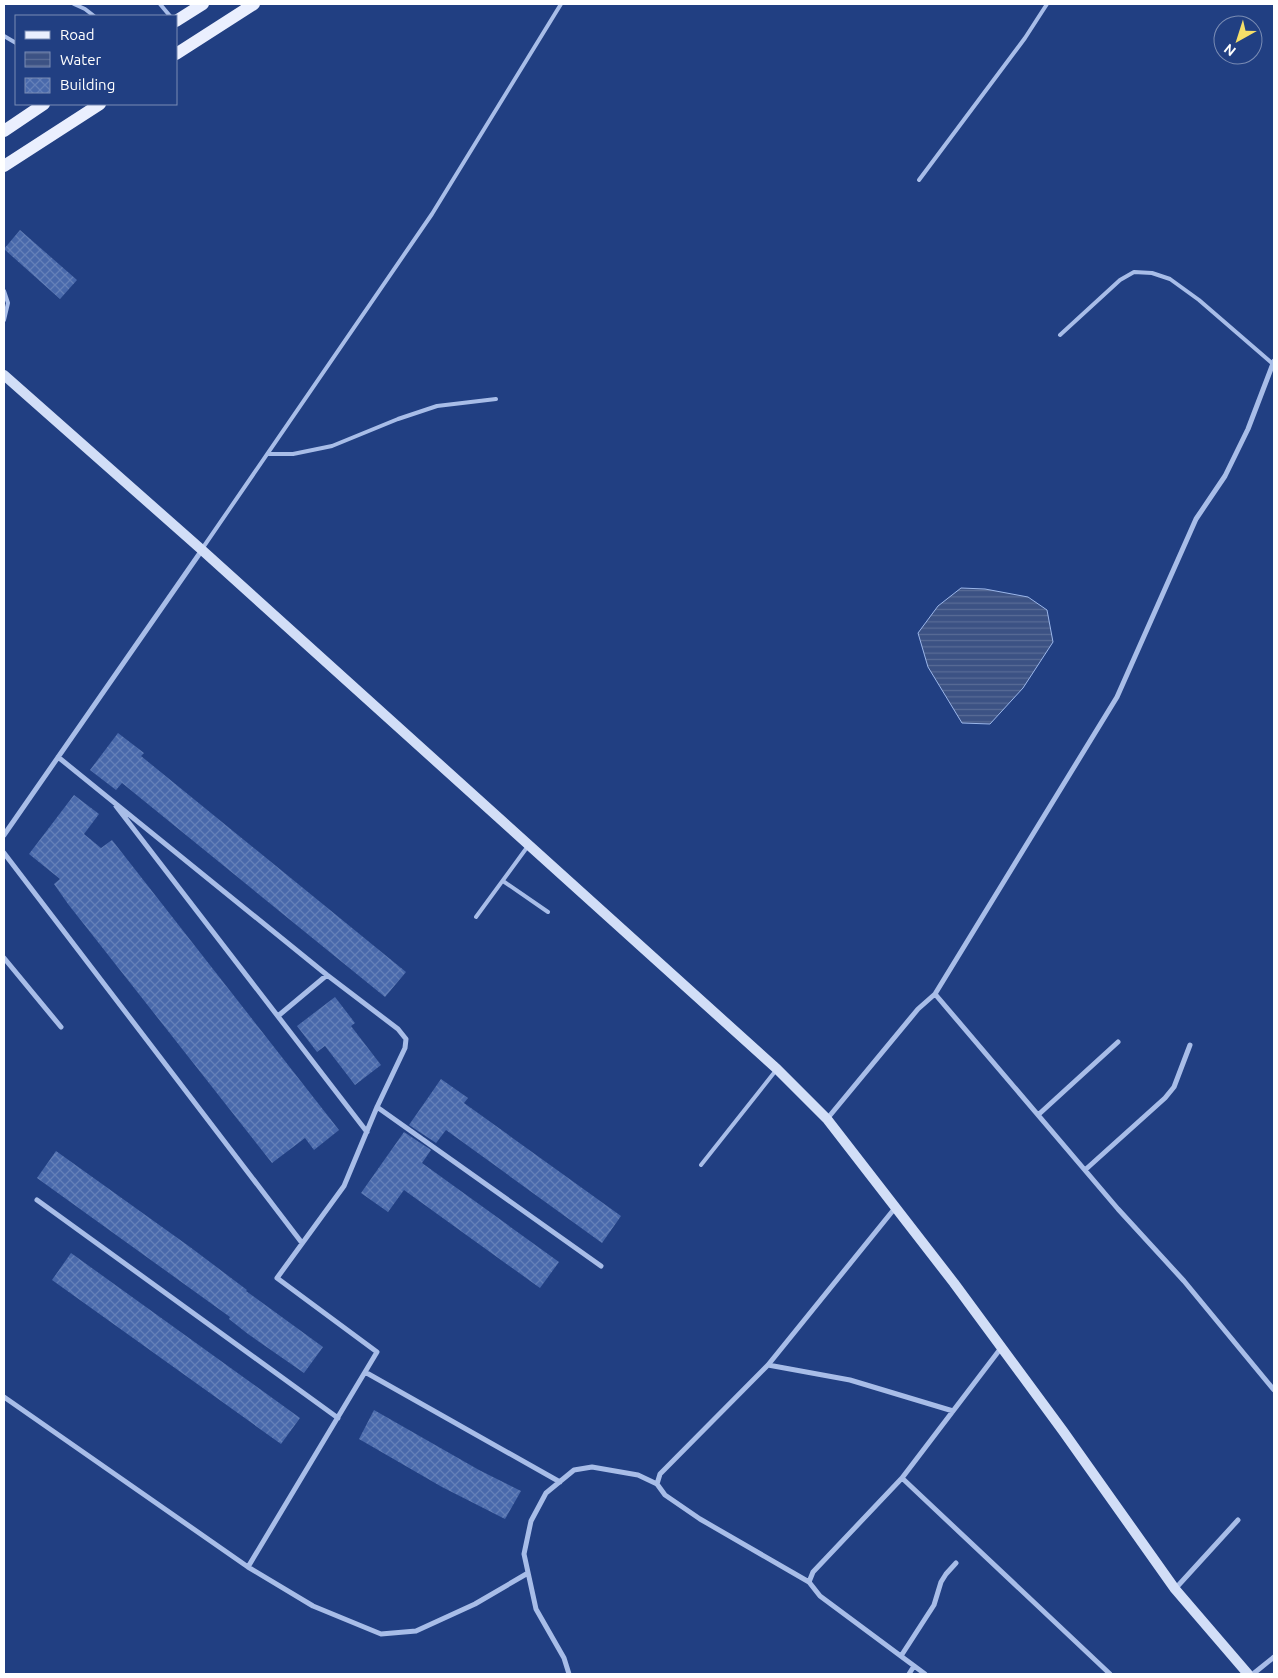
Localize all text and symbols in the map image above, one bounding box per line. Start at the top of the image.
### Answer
legend [15,15,178,105]
north arrow [1213,15,1263,65]
text: Road [60,26,95,43]
text: N [1221,41,1239,60]
text: Water [60,51,101,68]
text: Building [60,76,115,93]

